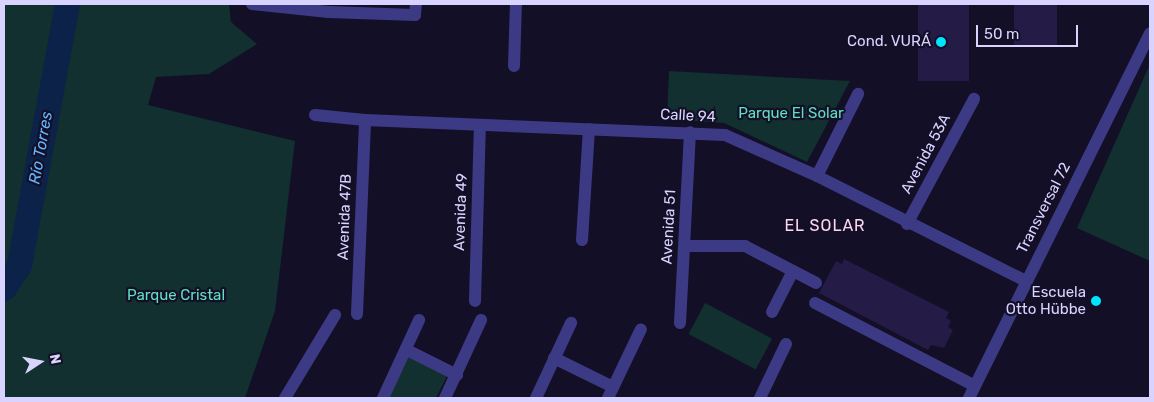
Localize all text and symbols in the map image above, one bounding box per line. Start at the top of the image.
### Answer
scale bar [979,15,1082,47]
text: 50 m [984,25,1019,43]
place label: Cond. VURÁ [847,33,931,51]
marker: Cond. VURÁ [935,36,947,48]
park label: Parque El Solar [738,105,844,123]
street label: Calle 94 [660,106,716,126]
water label: Río Torres [25,110,57,186]
street label: Avenida 53A [897,111,955,197]
street label: Transversal 72 [1013,160,1075,256]
street label: Avenida 49 [451,173,471,251]
street label: Avenida 47B [334,174,356,260]
street label: Avenida 51 [658,189,680,265]
district label: EL SOLAR [783,216,867,236]
place label: Escuela Otto Hübbe [1006,283,1086,318]
park label: Parque Cristal [127,287,225,305]
marker: Escuela Otto Hübbe [1090,295,1102,307]
north arrow [15,337,65,387]
text: N [46,352,65,366]

